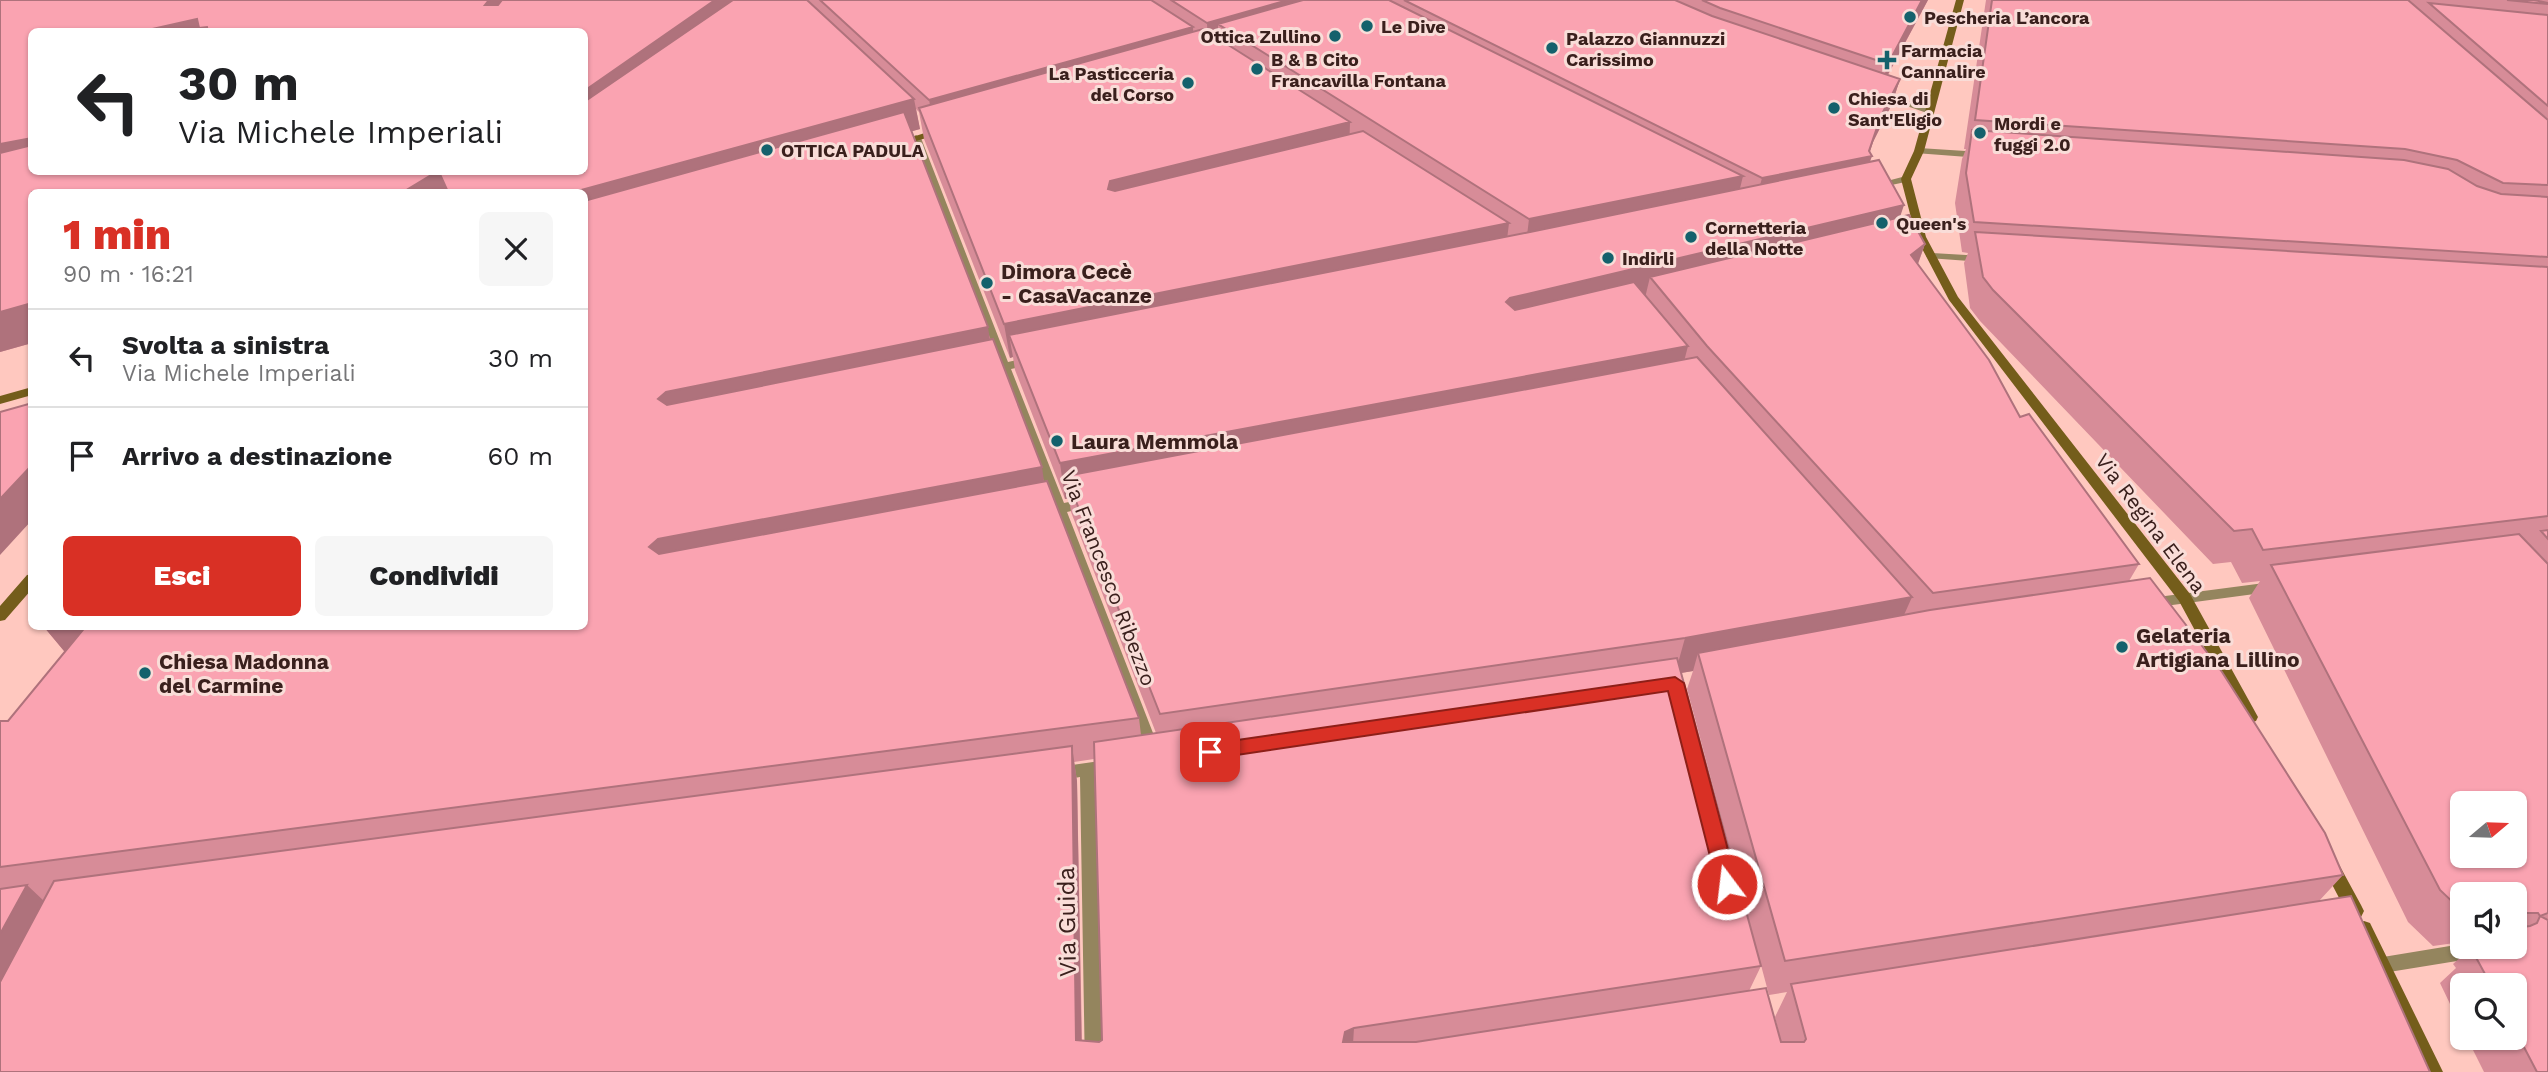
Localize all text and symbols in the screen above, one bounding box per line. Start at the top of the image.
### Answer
place label: Pescheria L’ancora [1924,7,2090,28]
marker: Pescheria L’ancora [1902,9,1918,25]
place label: Le Dive [1381,16,1446,37]
marker: Le Dive [1359,18,1375,34]
place label: Ottica Zullino [1200,26,1321,47]
marker: Ottica Zullino [1327,28,1343,44]
place label: Palazzo Giannuzzi Carissimo [1566,28,1725,70]
marker: Palazzo Giannuzzi Carissimo [1544,40,1560,56]
place label: Farmacia Cannalire [1901,40,1986,82]
place label: B & B Cito Francavilla Fontana [1271,49,1446,91]
marker: Farmacia Cannalire [1879,52,1895,68]
text: 30 m [178,54,299,112]
icon: left [63,56,154,147]
marker: B & B Cito Francavilla Fontana [1249,61,1265,77]
place label: La Pasticceria del Corso [1048,63,1175,105]
marker: La Pasticceria del Corso [1180,75,1196,91]
place label: Chiesa di Sant'Eligio [1848,88,1942,130]
marker: Chiesa di Sant'Eligio [1826,100,1842,116]
text: Via Michele Imperiali [178,113,503,151]
place label: Mordi e fuggi 2.0 [1994,113,2071,155]
marker: Mordi e fuggi 2.0 [1972,125,1988,141]
place label: OTTICA PADULA [781,140,925,161]
marker: OTTICA PADULA [759,142,775,158]
text: 1 min [63,210,171,259]
button: close [479,212,553,286]
place label: Queen's [1896,213,1967,234]
marker: Queen's [1874,215,1890,231]
place label: Cornetteria della Notte [1705,217,1807,259]
marker: Cornetteria della Notte [1683,229,1699,245]
place label: Indirli [1622,248,1674,269]
marker: Indirli [1600,250,1616,266]
place label: Dimora Cecè - CasaVacanze [1001,259,1152,308]
text: 90 m · 16:21 [63,261,194,288]
marker: Dimora Cecè - CasaVacanze [979,275,995,291]
text: Svolta a sinistra [122,330,329,360]
icon: left [63,339,101,377]
text: 30 m [488,343,553,373]
text: Via Michele Imperiali [122,360,356,387]
place label: Laura Memmola [1071,429,1239,454]
marker: Laura Memmola [1049,433,1065,449]
icon: arrive [63,437,101,475]
text: Arrivo a destinazione [122,441,392,471]
text: 60 m [487,441,553,471]
street label: Via Regina Elena [2090,448,2212,598]
street label: Via Francesco Ribezzo [1056,467,1162,689]
button: Esci [63,536,301,616]
button: Condividi [315,536,553,616]
place label: Gelateria Artigiana Lillino [2136,623,2300,672]
marker: Gelateria Artigiana Lillino [2114,639,2130,655]
place label: Chiesa Madonna del Carmine [159,649,330,698]
marker: Chiesa Madonna del Carmine [137,665,153,681]
pin [1180,722,1240,782]
icon: arrive [1191,733,1229,771]
north arrow [2450,791,2527,868]
map controls [2450,791,2527,1050]
position arrow [1690,847,1764,921]
street label: Via Guida [1052,867,1082,977]
button: sound [2450,882,2527,959]
button: search [2450,973,2527,1050]

